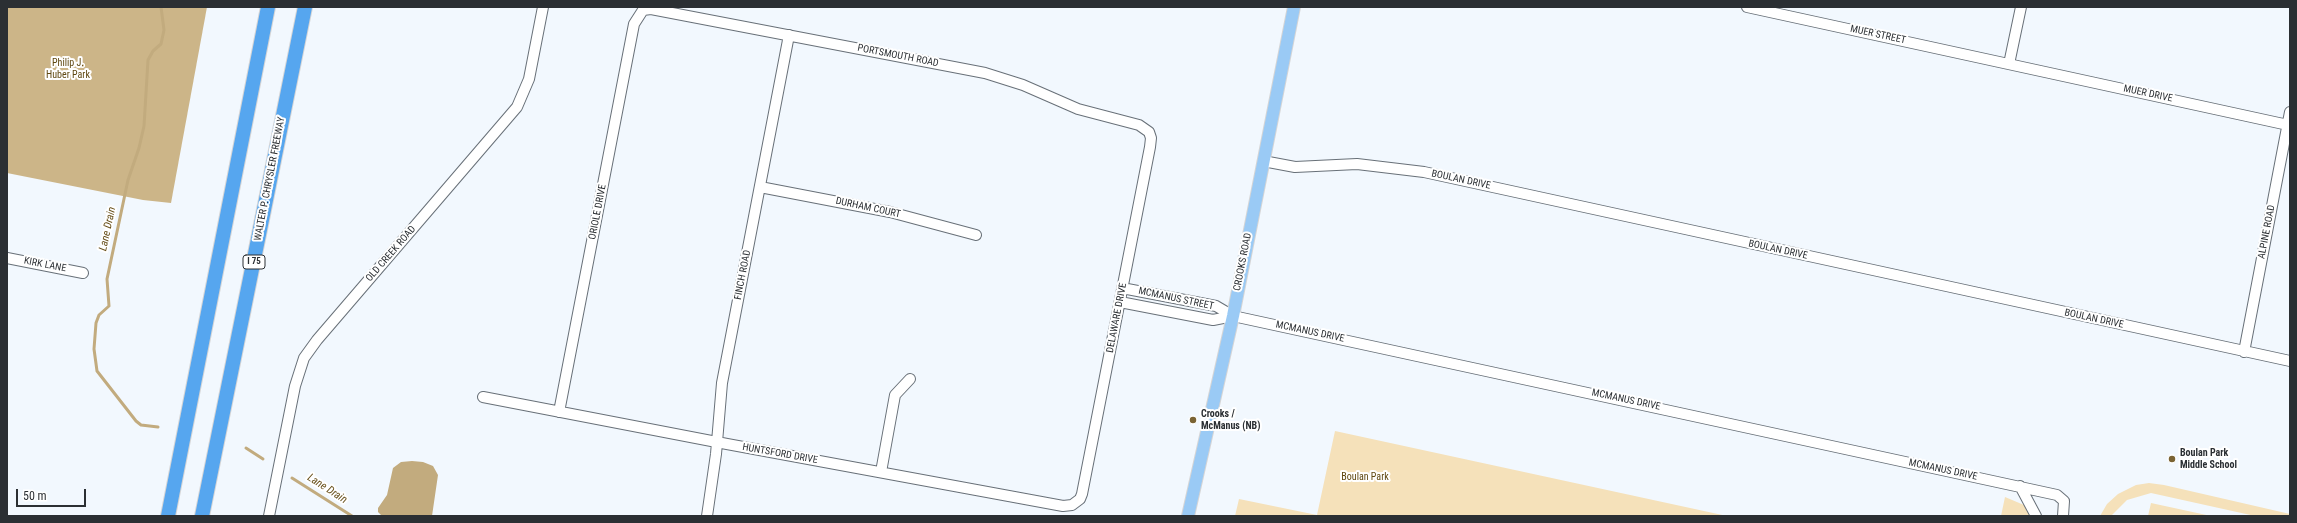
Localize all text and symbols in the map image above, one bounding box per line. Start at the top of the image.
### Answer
street label: MUER STREET [1849,23,1907,47]
street label: PORTSMOUTH ROAD [856,42,940,70]
park label: Philip J. Huber Park [46,57,90,80]
street label: MUER DRIVE [2122,83,2174,105]
street label: WALTER P. CHRYSLER FREEWAY [252,116,288,242]
street label: BOULAN DRIVE [1430,168,1492,192]
street label: ORIOLE DRIVE [587,183,609,241]
street label: DURHAM COURT [834,195,902,221]
street label: ALPINE ROAD [2256,204,2278,260]
water label: Lane Drain [97,206,119,252]
street label: OLD CREEK ROAD [363,224,419,284]
street label: CROOKS ROAD [1232,232,1254,292]
street label: BOULAN DRIVE [1747,238,1809,262]
street label: FINCH ROAD [732,249,754,301]
street label: KIRK LANE [23,255,67,275]
road number: I 75 [243,255,265,269]
street label: DELAWARE DRIVE [1104,282,1130,354]
street label: MCMANUS STREET [1137,285,1215,313]
street label: BOULAN DRIVE [2063,307,2125,331]
street label: MCMANUS DRIVE [1275,319,1345,345]
street label: MCMANUS DRIVE [1591,387,1661,413]
place label: Crooks / McManus (NB) [1201,408,1260,432]
marker: Crooks / McManus (NB) [1188,415,1198,425]
street label: HUNTSFORD DRIVE [741,441,819,467]
place label: Boulan Park Middle School [2180,447,2237,470]
marker: Boulan Park Middle School [2167,454,2177,464]
street label: MCMANUS DRIVE [1908,457,1978,483]
water label: Lane Drain [305,471,349,507]
park label: Boulan Park [1341,471,1389,483]
scale bar [18,481,88,507]
text: 50 m [23,489,47,503]

